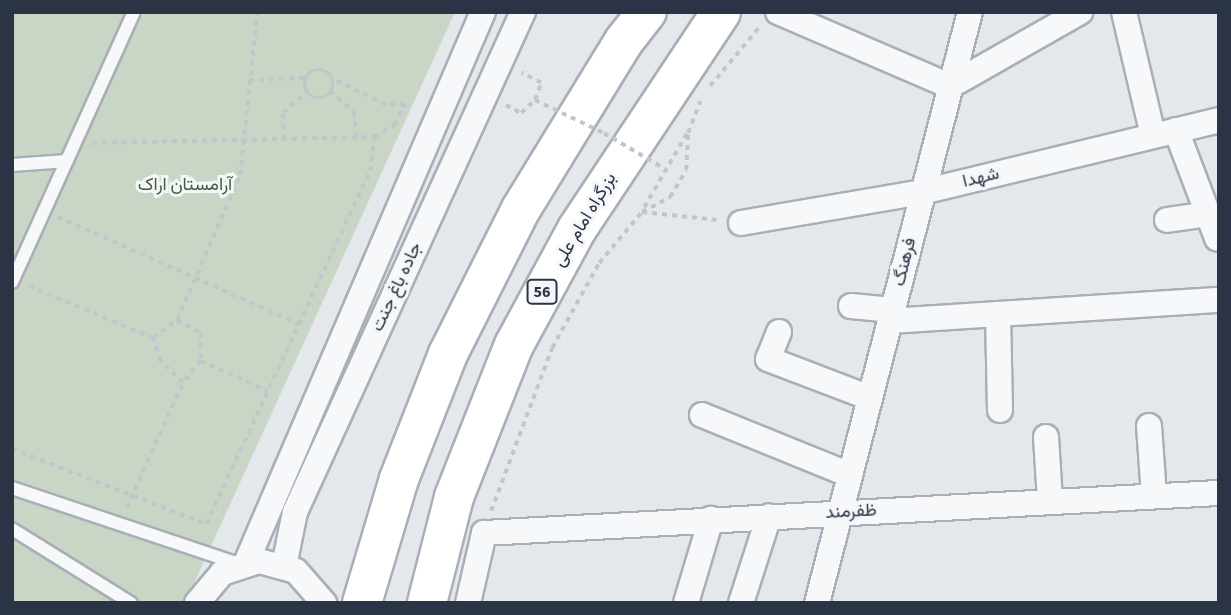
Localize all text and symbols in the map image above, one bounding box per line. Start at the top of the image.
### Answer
street label: شهدا [960,163,1002,193]
street label: بزرگراه امام علی [548,169,622,271]
park label: آرامستان اراک [138,174,232,196]
street label: فرهنگ [889,235,921,289]
street label: جاده باغ جنت [367,239,427,335]
road number: 56 [526,280,558,304]
street label: ظفرمند [825,500,877,524]

